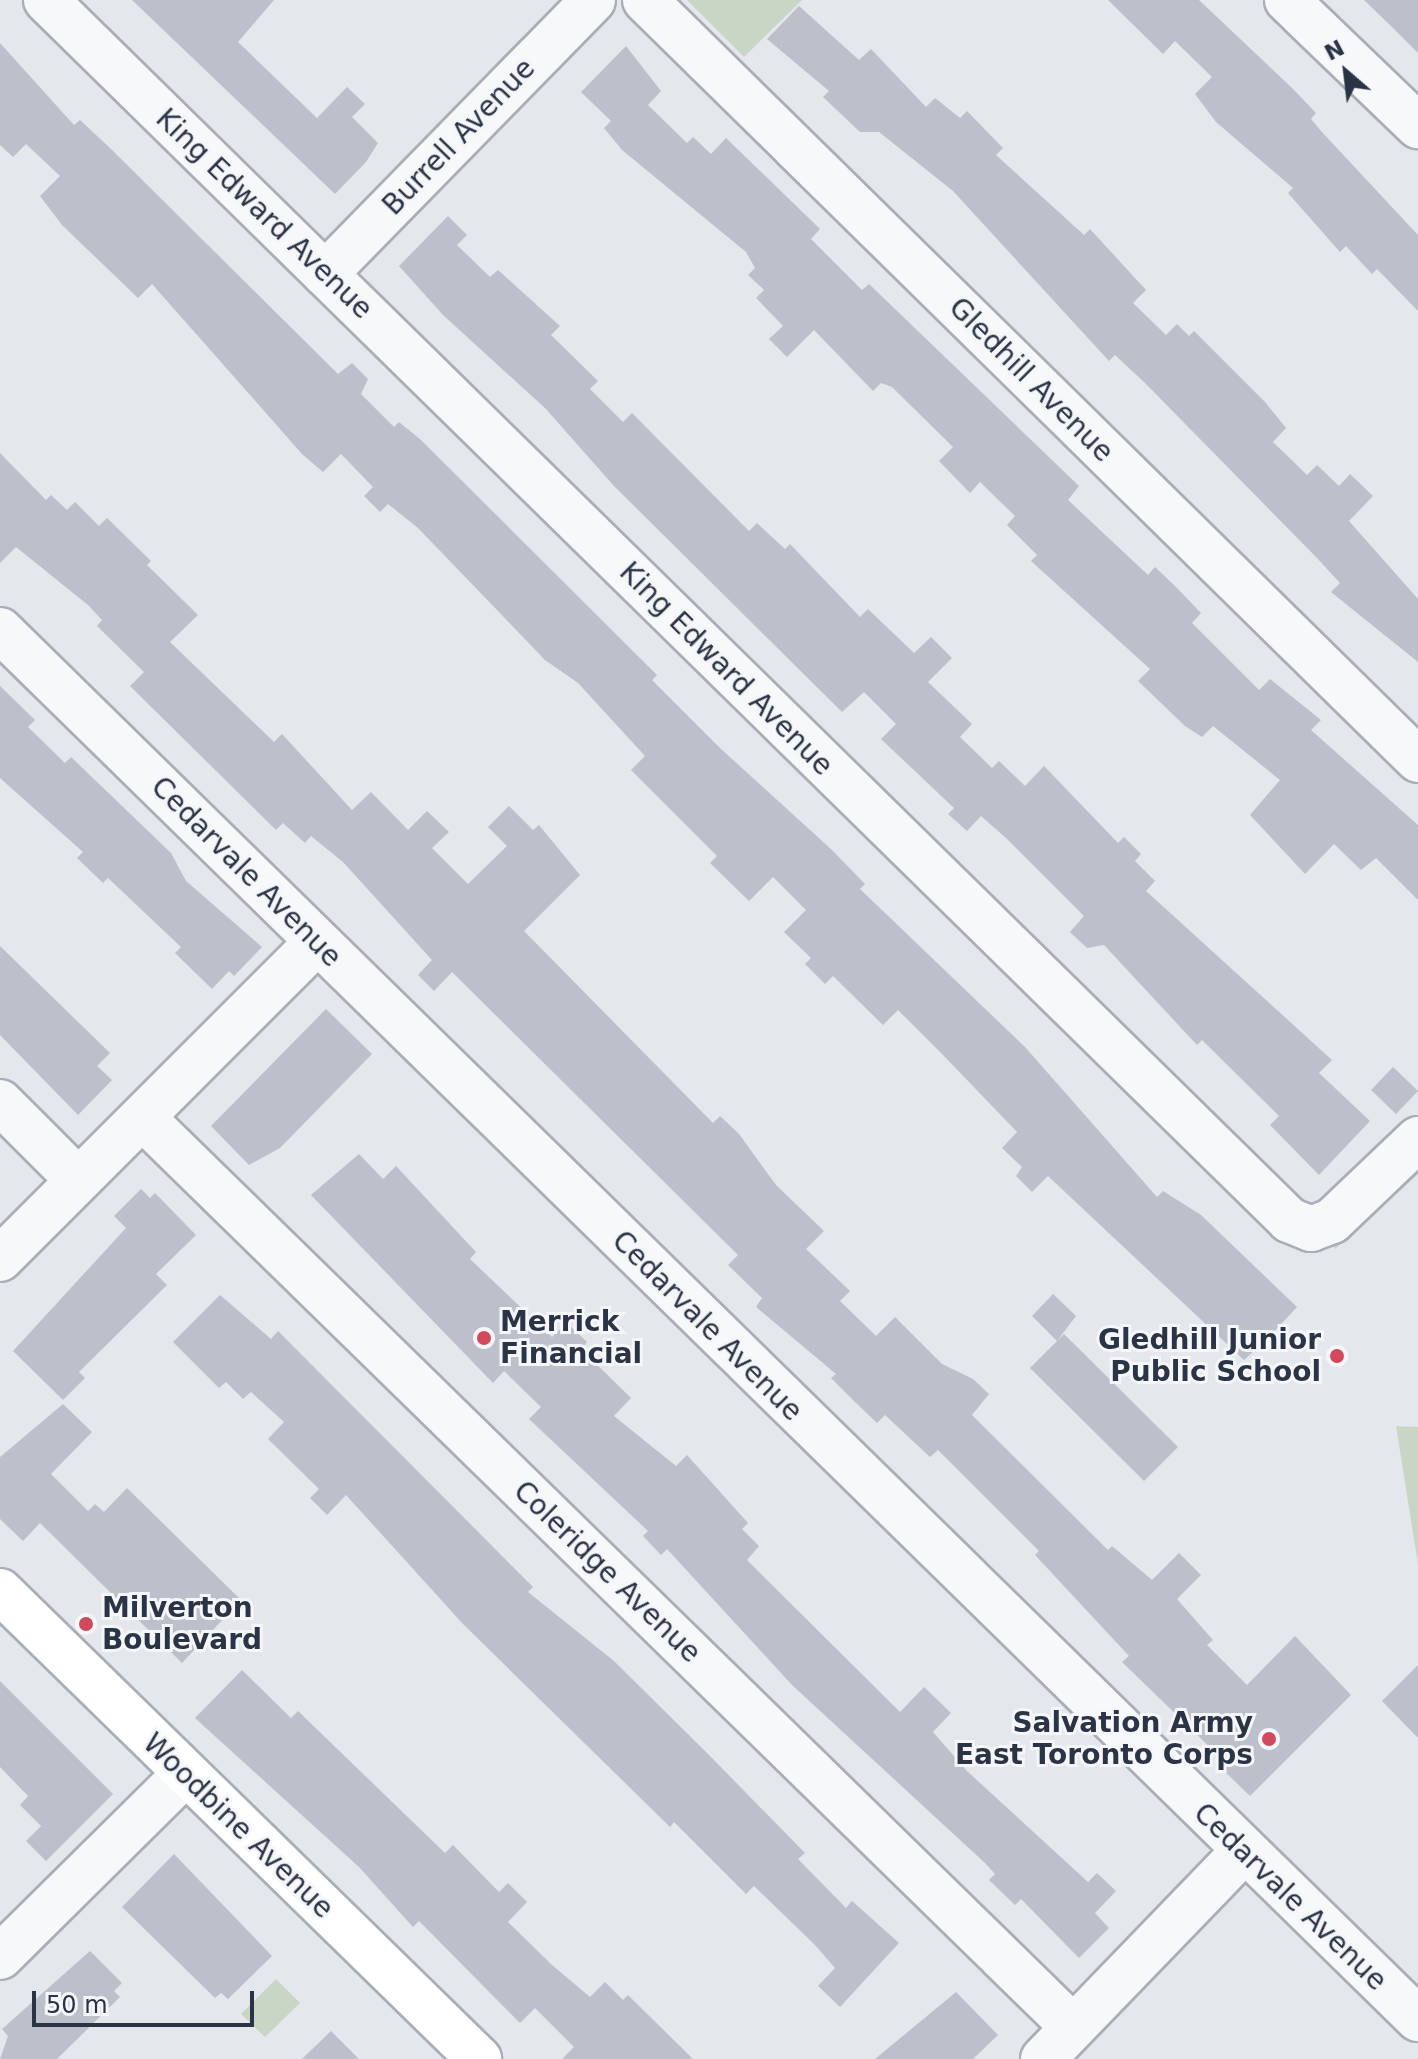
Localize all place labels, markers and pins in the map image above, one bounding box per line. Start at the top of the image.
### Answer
place label: Merrick Financial [500,1305,642,1371]
place label: Gledhill Junior Public School [1098,1323,1321,1389]
marker: Merrick Financial [475,1329,493,1347]
marker: Gledhill Junior Public School [1328,1347,1346,1365]
place label: Milverton Boulevard [102,1591,262,1657]
marker: Milverton Boulevard [77,1615,95,1633]
place label: Salvation Army East Toronto Corps [955,1706,1253,1772]
marker: Salvation Army East Toronto Corps [1260,1730,1278,1748]

